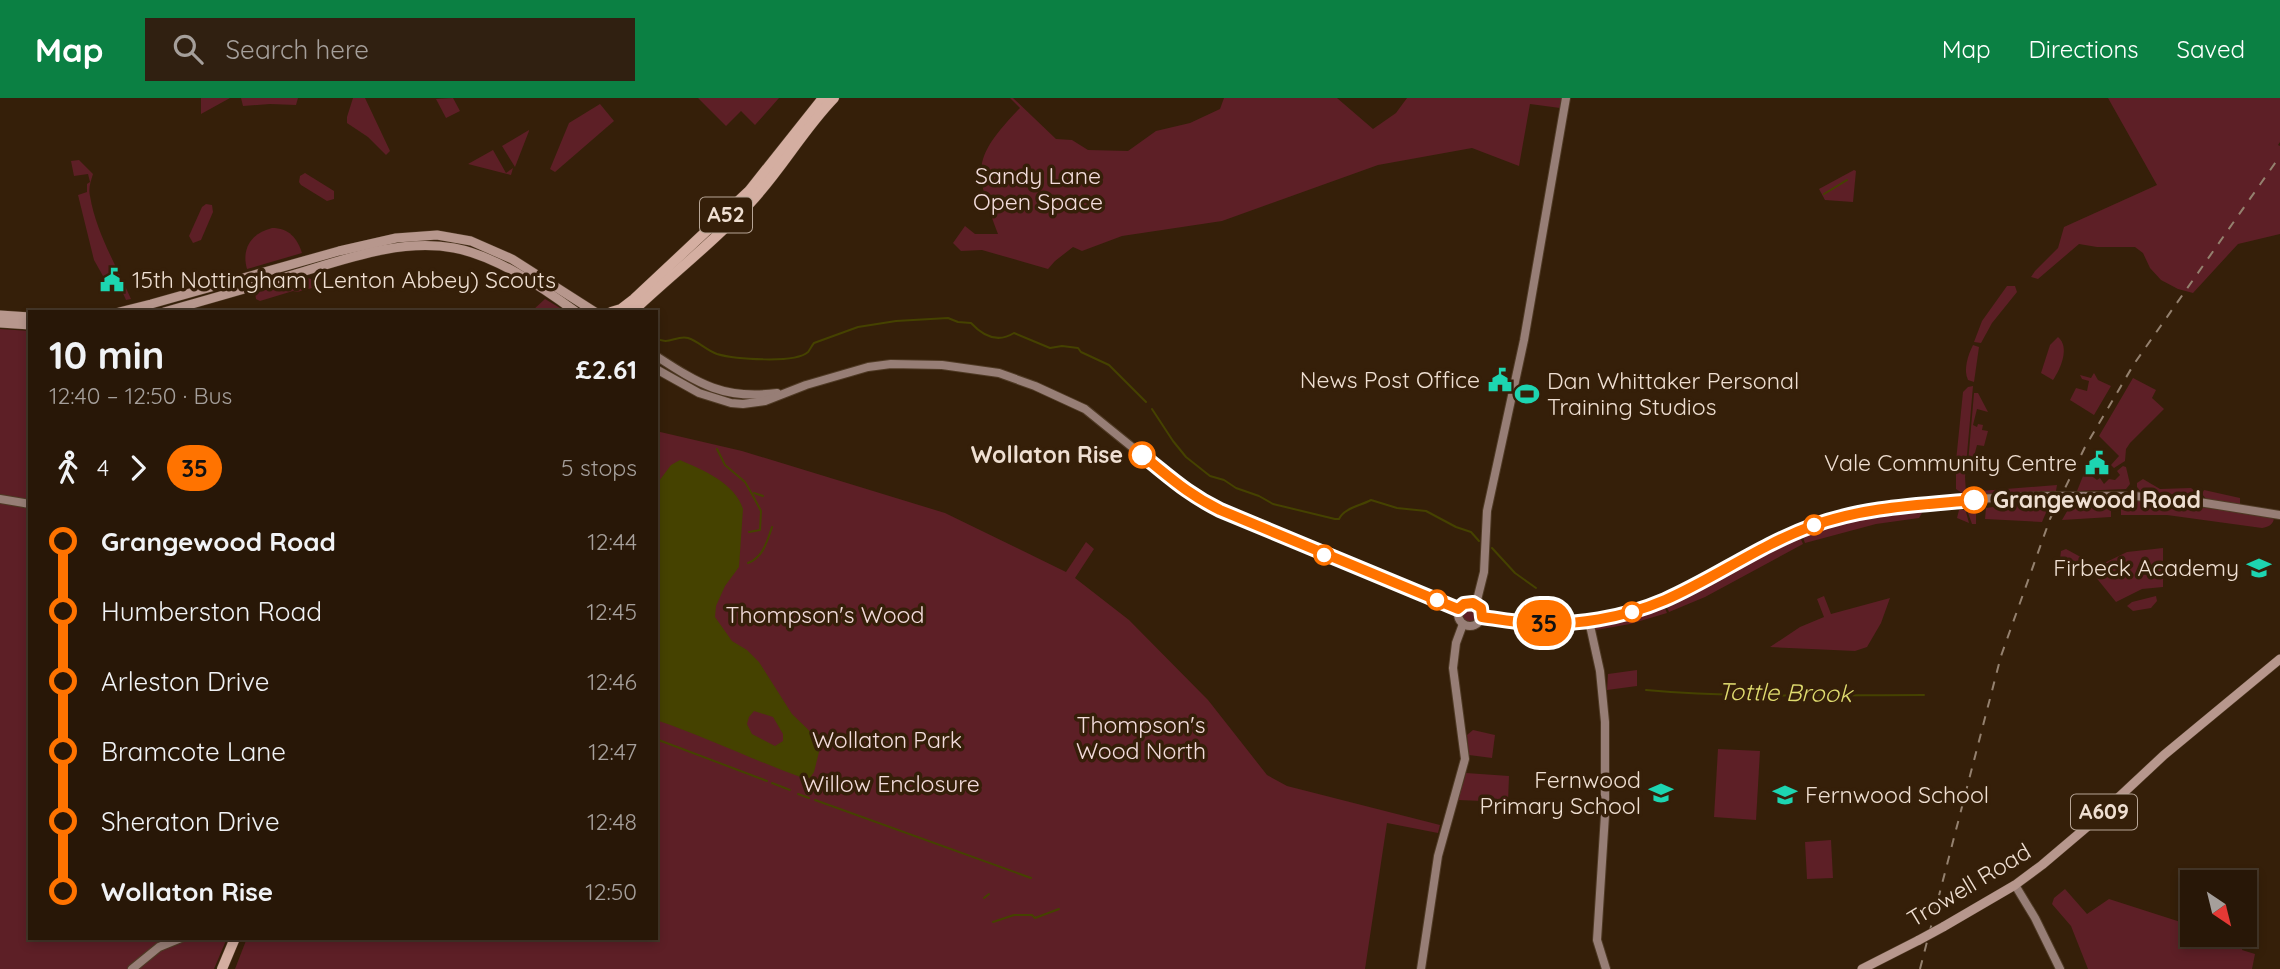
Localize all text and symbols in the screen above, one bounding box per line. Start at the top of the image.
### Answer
search box [145,18,635,81]
text: Map [35,29,103,70]
icon: search [169,30,207,68]
text: Search here [225,33,369,66]
text: Map [1942,34,1991,64]
text: Directions [2029,34,2139,64]
text: Saved [2177,34,2245,64]
park label: Sandy Lane Open Space [973,161,1103,216]
road number: A52 [700,198,752,232]
place label: 15th Nottingham (Lenton Abbey) Scouts [132,265,556,294]
public building icon: 15th Nottingham (Lenton Abbey) Scouts [98,266,126,294]
text: 10 min [49,331,164,379]
text: £2.61 [576,353,637,386]
place label: News Post Office [1300,365,1480,394]
public building icon: News Post Office [1486,366,1514,394]
place label: Dan Whittaker Personal Training Studios [1547,366,1799,421]
sports icon: Dan Whittaker Personal Training Studios [1513,380,1541,408]
text: 12:40 – 12:50 · Bus [49,381,232,410]
place label: Wollaton Rise [971,440,1123,469]
marker: Wollaton Rise [1129,442,1155,468]
place label: Vale Community Centre [1824,448,2077,477]
icon: walk [49,449,87,487]
icon: forward [119,449,157,487]
public building icon: Vale Community Centre [2083,449,2111,477]
text: 4 [97,453,109,482]
text: 35 [181,453,208,483]
text: 5 stops [561,453,637,482]
place label: Grangewood Road [1993,485,2201,514]
marker: Grangewood Road [1961,487,1987,513]
unlabelled marker [1804,515,1824,535]
text: Grangewood Road [101,525,336,558]
text: 12:44 [587,527,637,556]
unlabelled marker [1314,545,1334,565]
place label: Firbeck Academy [2053,553,2239,582]
school or university icon: Firbeck Academy [2245,554,2273,582]
unlabelled marker [1427,590,1447,610]
text: Humberston Road [101,595,322,628]
text: 12:45 [587,597,637,626]
park label: Thompson's Wood [726,600,924,629]
line badge: 35 [1512,600,1576,646]
unlabelled marker [1622,602,1642,622]
text: 35 [1531,608,1557,638]
text: Arleston Drive [101,665,270,698]
text: 12:46 [587,667,637,696]
water label: Tottle Brook [1718,676,1854,708]
park label: Thompson's Wood North [1076,710,1206,765]
park label: Wollaton Park [812,725,962,754]
text: Bramcote Lane [101,735,286,768]
text: 12:47 [588,737,637,766]
place label: Fernwood Primary School [1479,765,1641,820]
park label: Willow Enclosure [802,769,980,798]
school or university icon: Fernwood Primary School [1647,779,1675,807]
place label: Fernwood School [1805,780,1989,809]
school or university icon: Fernwood School [1771,781,1799,809]
road number: A609 [2071,794,2137,830]
text: Sheraton Drive [101,805,280,838]
text: 12:48 [587,807,637,836]
street label: Trowell Road [1902,836,2036,933]
north arrow [2180,870,2258,947]
map controls [2180,870,2257,947]
text: Wollaton Rise [101,875,273,908]
text: 12:50 [585,877,637,906]

